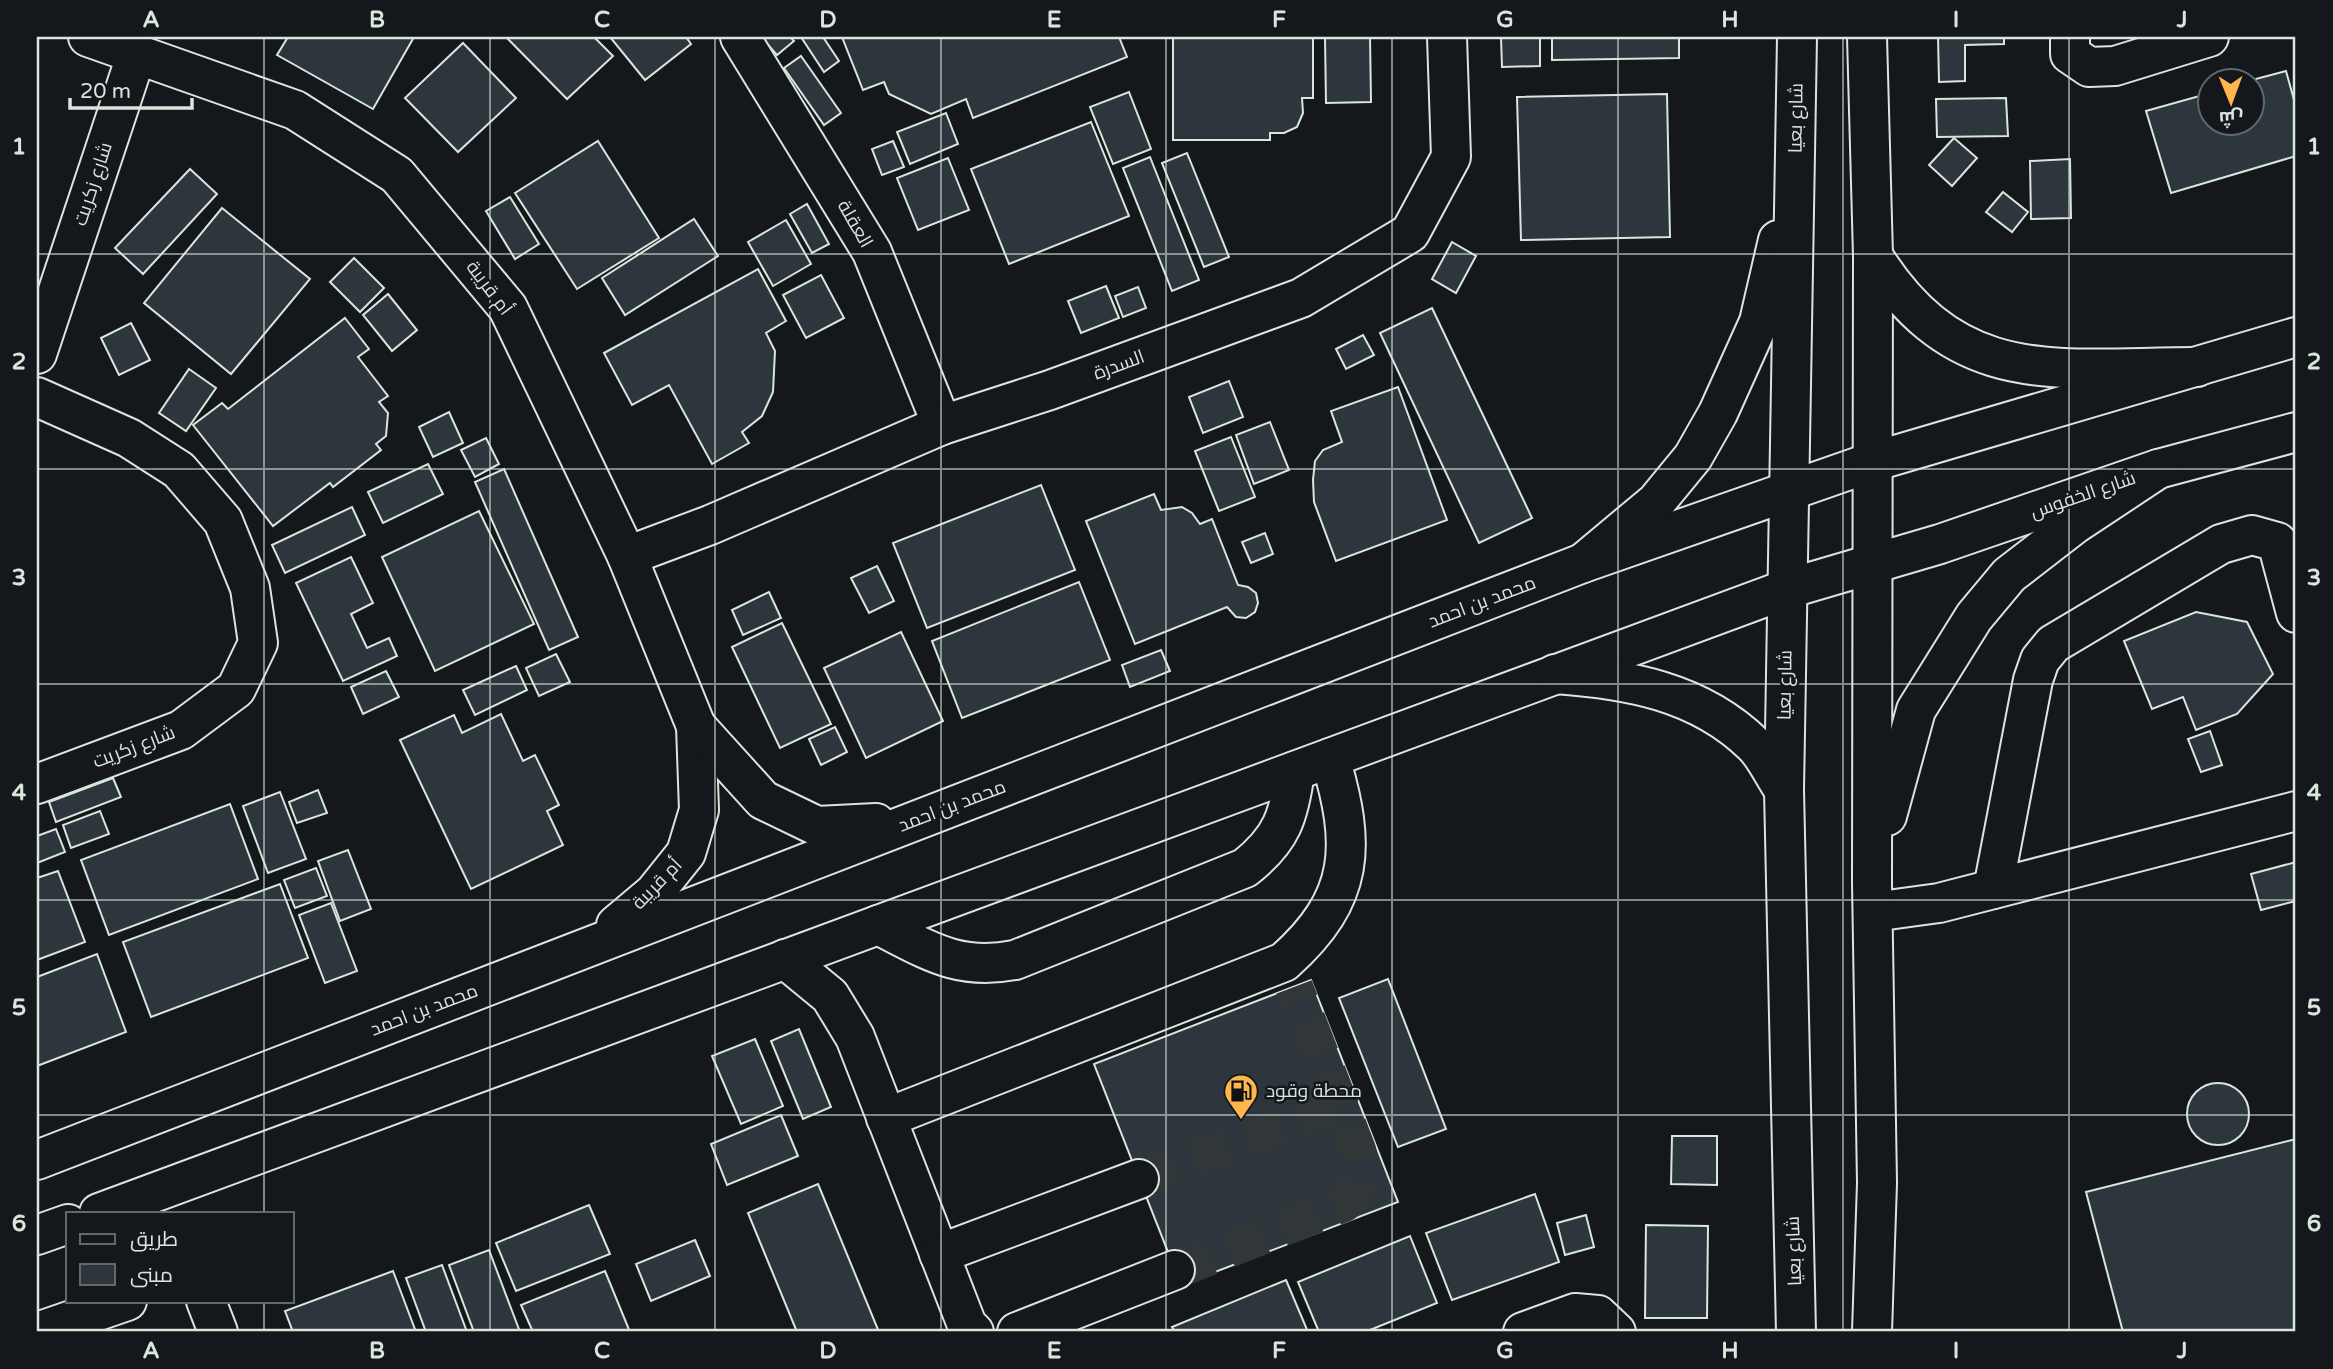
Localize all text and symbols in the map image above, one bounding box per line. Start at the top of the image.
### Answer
text: A [142,6,160,34]
text: B [369,6,385,34]
text: C [594,6,610,34]
text: D [819,6,837,34]
text: E [1047,6,1061,34]
text: F [1272,6,1286,34]
text: G [1496,6,1514,34]
text: H [1721,6,1739,34]
text: I [1953,6,1959,34]
text: J [2176,6,2187,34]
scale bar [70,66,192,110]
north arrow [2196,66,2266,136]
text: 20 m [80,79,131,104]
street label: شارع بعيا [1784,83,1810,153]
text: ش [2219,107,2244,129]
text: 1 [12,133,26,161]
text: 1 [2307,133,2321,161]
street label: شارع زكريت [69,139,119,229]
street label: العقلة [833,196,877,252]
street label: أم قريبة [460,256,517,321]
street label: السدرة [1090,346,1148,384]
text: 2 [12,348,26,376]
text: 2 [2307,348,2321,376]
street label: شارع الخفوس [2028,467,2139,525]
text: 3 [12,564,26,592]
text: 3 [2307,564,2321,592]
street label: محمد بن احمد [1425,571,1539,633]
street label: شارع بعيا [1773,650,1799,720]
street label: شارع زكريت [90,721,179,775]
street label: محمد بن احمد [895,775,1009,837]
text: 4 [12,779,27,807]
text: 4 [2307,779,2322,807]
street label: أم قريبة [627,853,688,915]
street label: محمد بن احمد [367,979,481,1041]
text: 5 [12,994,26,1022]
text: 5 [2307,994,2321,1022]
fuel station icon: محطة وقود [1222,1072,1260,1121]
place label: محطة وقود [1266,1080,1362,1102]
text: 6 [12,1210,26,1238]
text: 6 [2307,1210,2321,1238]
legend [66,1212,294,1302]
street label: شارع بعيا [1782,1216,1808,1286]
text: طريق [130,1227,178,1252]
text: مبنى [130,1263,173,1288]
text: A [142,1337,160,1365]
text: B [369,1337,385,1365]
text: C [594,1337,610,1365]
text: D [819,1337,837,1365]
text: E [1047,1337,1061,1365]
text: F [1272,1337,1286,1365]
text: G [1496,1337,1514,1365]
text: H [1721,1337,1739,1365]
text: I [1953,1337,1959,1365]
text: J [2176,1337,2187,1365]

